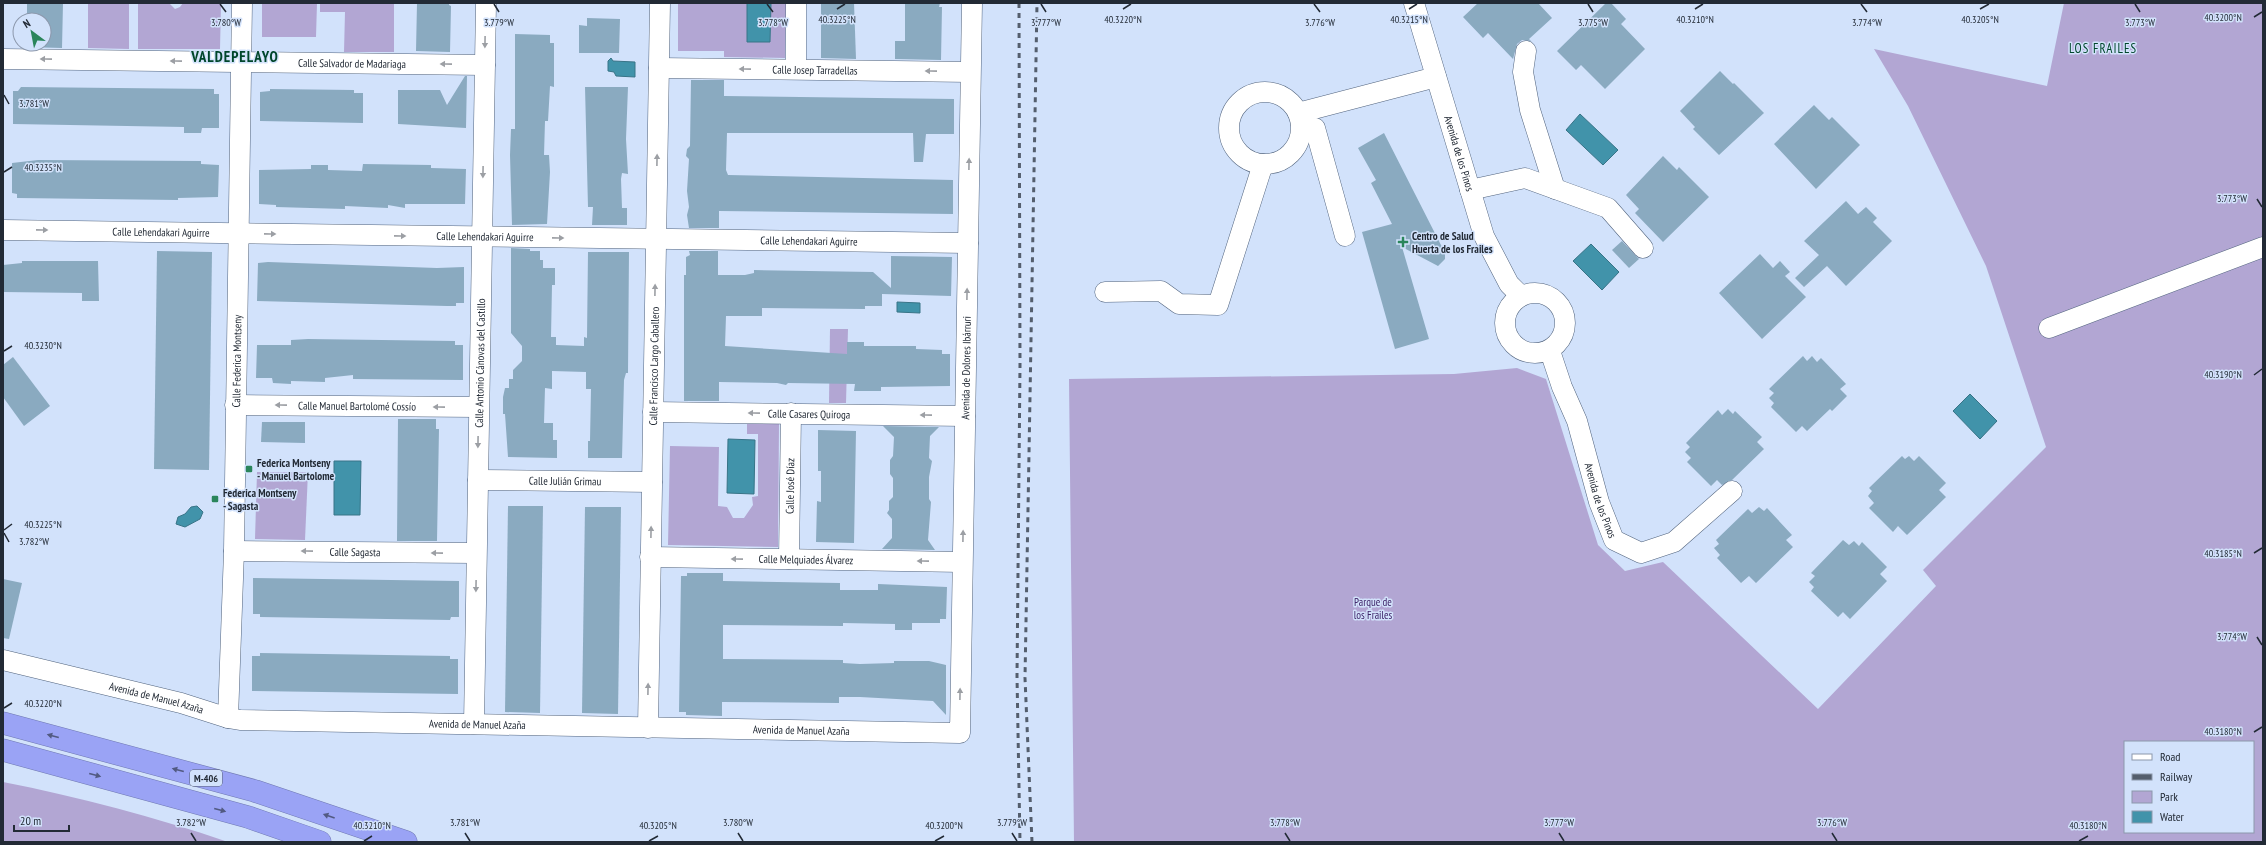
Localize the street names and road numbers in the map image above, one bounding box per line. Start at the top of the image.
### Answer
street label: Calle Salvador de Madariaga [298,56,406,71]
street label: Calle Josep Tarradellas [772,62,858,78]
street label: Avenida de los Pinos [1441,114,1477,193]
street label: Calle Lehendakari Aguirre [112,224,210,240]
street label: Calle Lehendakari Aguirre [436,229,534,244]
street label: Calle Lehendakari Aguirre [760,233,858,249]
street label: Calle Antonio Cánovas del Castillo [472,298,488,428]
street label: Calle Francisco Largo Caballero [646,306,662,426]
street label: Calle Federica Montseny [229,314,244,408]
street label: Avenida de Dolores Ibárruri [958,316,974,420]
street label: Calle Manuel Bartolomé Cossío [298,399,416,413]
street label: Calle Casares Quiroga [768,406,850,422]
street label: Calle José Díaz [783,458,797,514]
street label: Avenida de los Pinos [1582,461,1620,540]
street label: Calle Julián Grimau [529,474,602,488]
street label: Calle Sagasta [330,545,380,559]
street label: Calle Melquiades Álvarez [758,552,854,567]
street label: Avenida de Manuel Azaña [108,679,205,717]
street label: Avenida de Manuel Azaña [429,716,526,732]
street label: Avenida de Manuel Azaña [753,722,850,738]
road number: M-406 [190,770,222,786]

